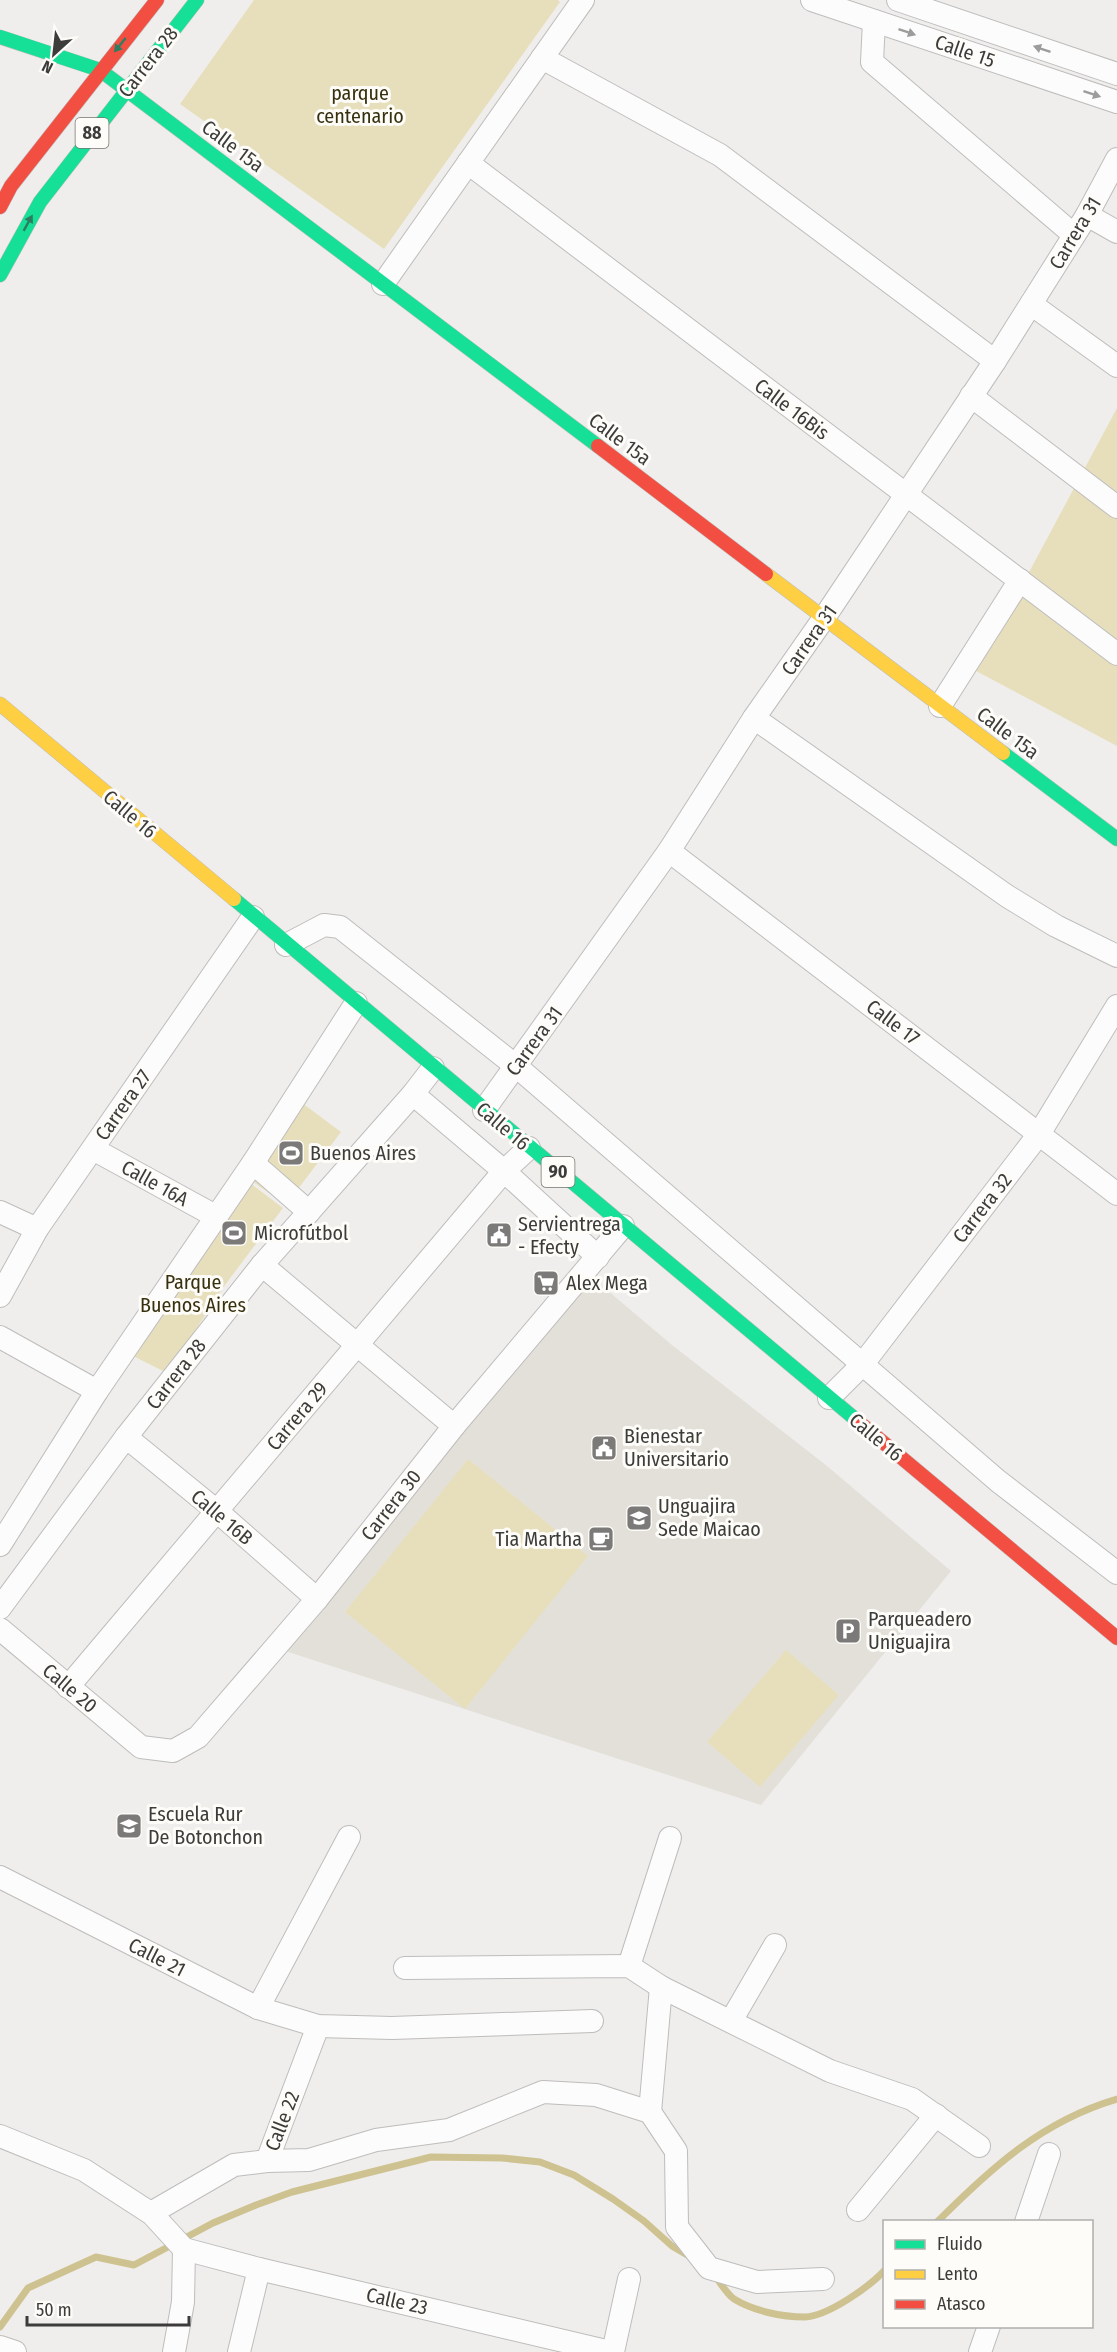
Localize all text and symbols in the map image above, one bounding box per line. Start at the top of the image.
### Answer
street label: Carrera 28 [113,22,183,102]
north arrow [24,24,84,84]
one-way arrow [898,28,916,37]
street label: Calle 15 [932,30,998,72]
one-way arrow [114,38,127,53]
one-way arrow [1033,43,1051,53]
text: N [39,56,56,78]
park label: parque centenario [316,81,404,128]
one-way arrow [1083,90,1101,99]
street label: Calle 15a [197,115,269,177]
road number: 88 [76,118,109,148]
street label: Carrera 31 [1044,192,1106,274]
one-way arrow [23,215,33,232]
street label: Calle 16Bis [750,373,834,445]
street label: Calle 15a [584,408,656,470]
street label: Carrera 31 [776,600,842,680]
street label: Calle 15a [972,702,1044,764]
street label: Calle 16 [98,785,162,843]
street label: Calle 17 [862,994,924,1050]
street label: Carrera 31 [501,1001,567,1081]
street label: Carrera 27 [90,1065,156,1145]
street label: Calle 16 [471,1097,535,1155]
sports icon: Buenos Aires [276,1138,306,1168]
place label: Buenos Aires [310,1141,416,1165]
street label: Calle 16A [117,1155,193,1211]
road number: 90 [542,1157,574,1187]
street label: Carrera 32 [947,1168,1017,1248]
place label: Servientrega - Efecty [518,1212,621,1259]
sports icon: Microfútbol [219,1218,249,1248]
public building icon: Servientrega - Efecty [484,1220,514,1250]
place label: Microfútbol [254,1221,348,1245]
supermarket icon: Alex Mega [531,1268,561,1298]
park label: Parque Buenos Aires [140,1270,246,1317]
place label: Alex Mega [566,1271,648,1295]
street label: Carrera 28 [141,1334,211,1414]
street label: Carrera 29 [261,1377,333,1455]
street label: Calle 16 [844,1408,908,1466]
place label: Bienestar Universitario [624,1424,729,1471]
public building icon: Bienestar Universitario [589,1433,619,1463]
street label: Carrera 30 [356,1465,426,1545]
street label: Calle 16B [186,1484,258,1550]
place label: Unguajira Sede Maicao [658,1494,761,1541]
school or university icon: Unguajira Sede Maicao [624,1503,654,1533]
cafe icon: Tia Martha [586,1524,616,1554]
place label: Tia Martha [495,1527,582,1551]
place label: Parqueadero Uniguajira [868,1607,972,1654]
parking icon: Parqueadero Uniguajira [833,1616,863,1646]
street label: Calle 20 [38,1658,102,1718]
place label: Escuela Rur De Botonchon [148,1802,263,1849]
school or university icon: Escuela Rur De Botonchon [114,1811,144,1841]
street label: Calle 21 [124,1933,190,1981]
street label: Calle 22 [260,2087,304,2154]
legend [883,2220,1093,2328]
text: Fluido [937,2233,983,2255]
text: Lento [937,2263,978,2285]
street label: Calle 23 [364,2282,430,2320]
scale bar [27,2289,189,2327]
text: Atasco [937,2293,985,2315]
text: 50 m [36,2299,72,2321]

